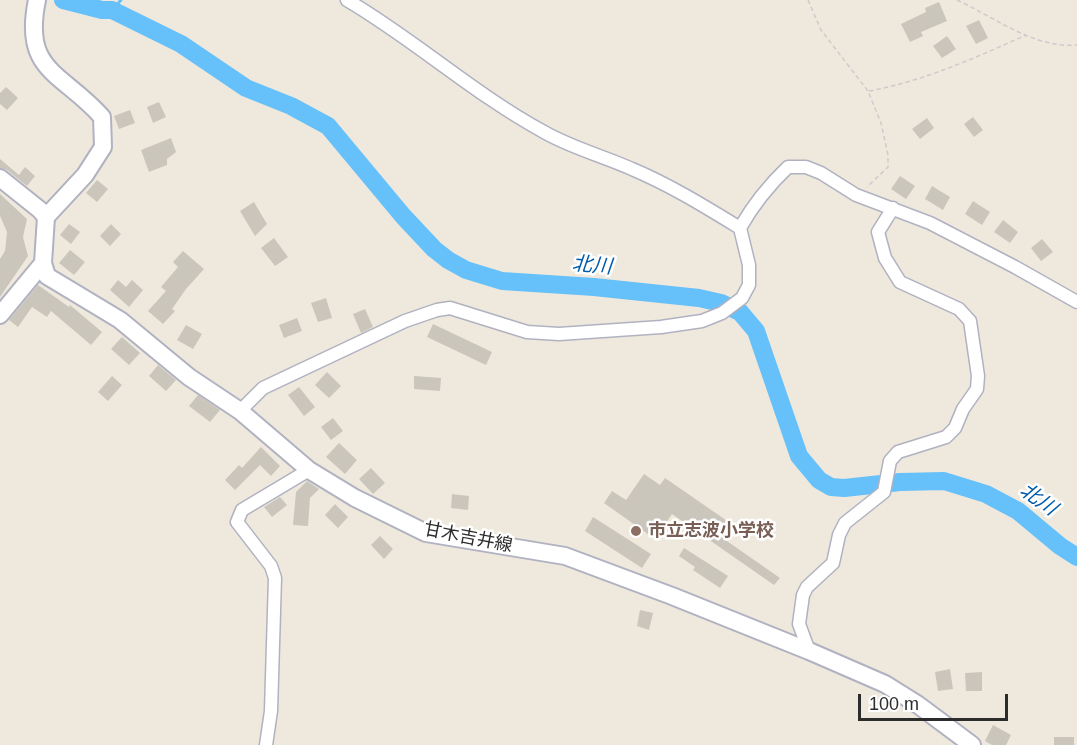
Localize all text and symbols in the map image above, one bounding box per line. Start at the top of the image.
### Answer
water label: 北川 [571,252,613,280]
water label: 北川 [1015,479,1061,521]
street label: 甘木吉井線 [422,519,514,557]
place label: 市立志波小学校 [648,520,774,542]
marker: 市立志波小学校 [629,524,643,538]
scale bar [861,682,1011,720]
text: 100 m [869,694,919,714]

